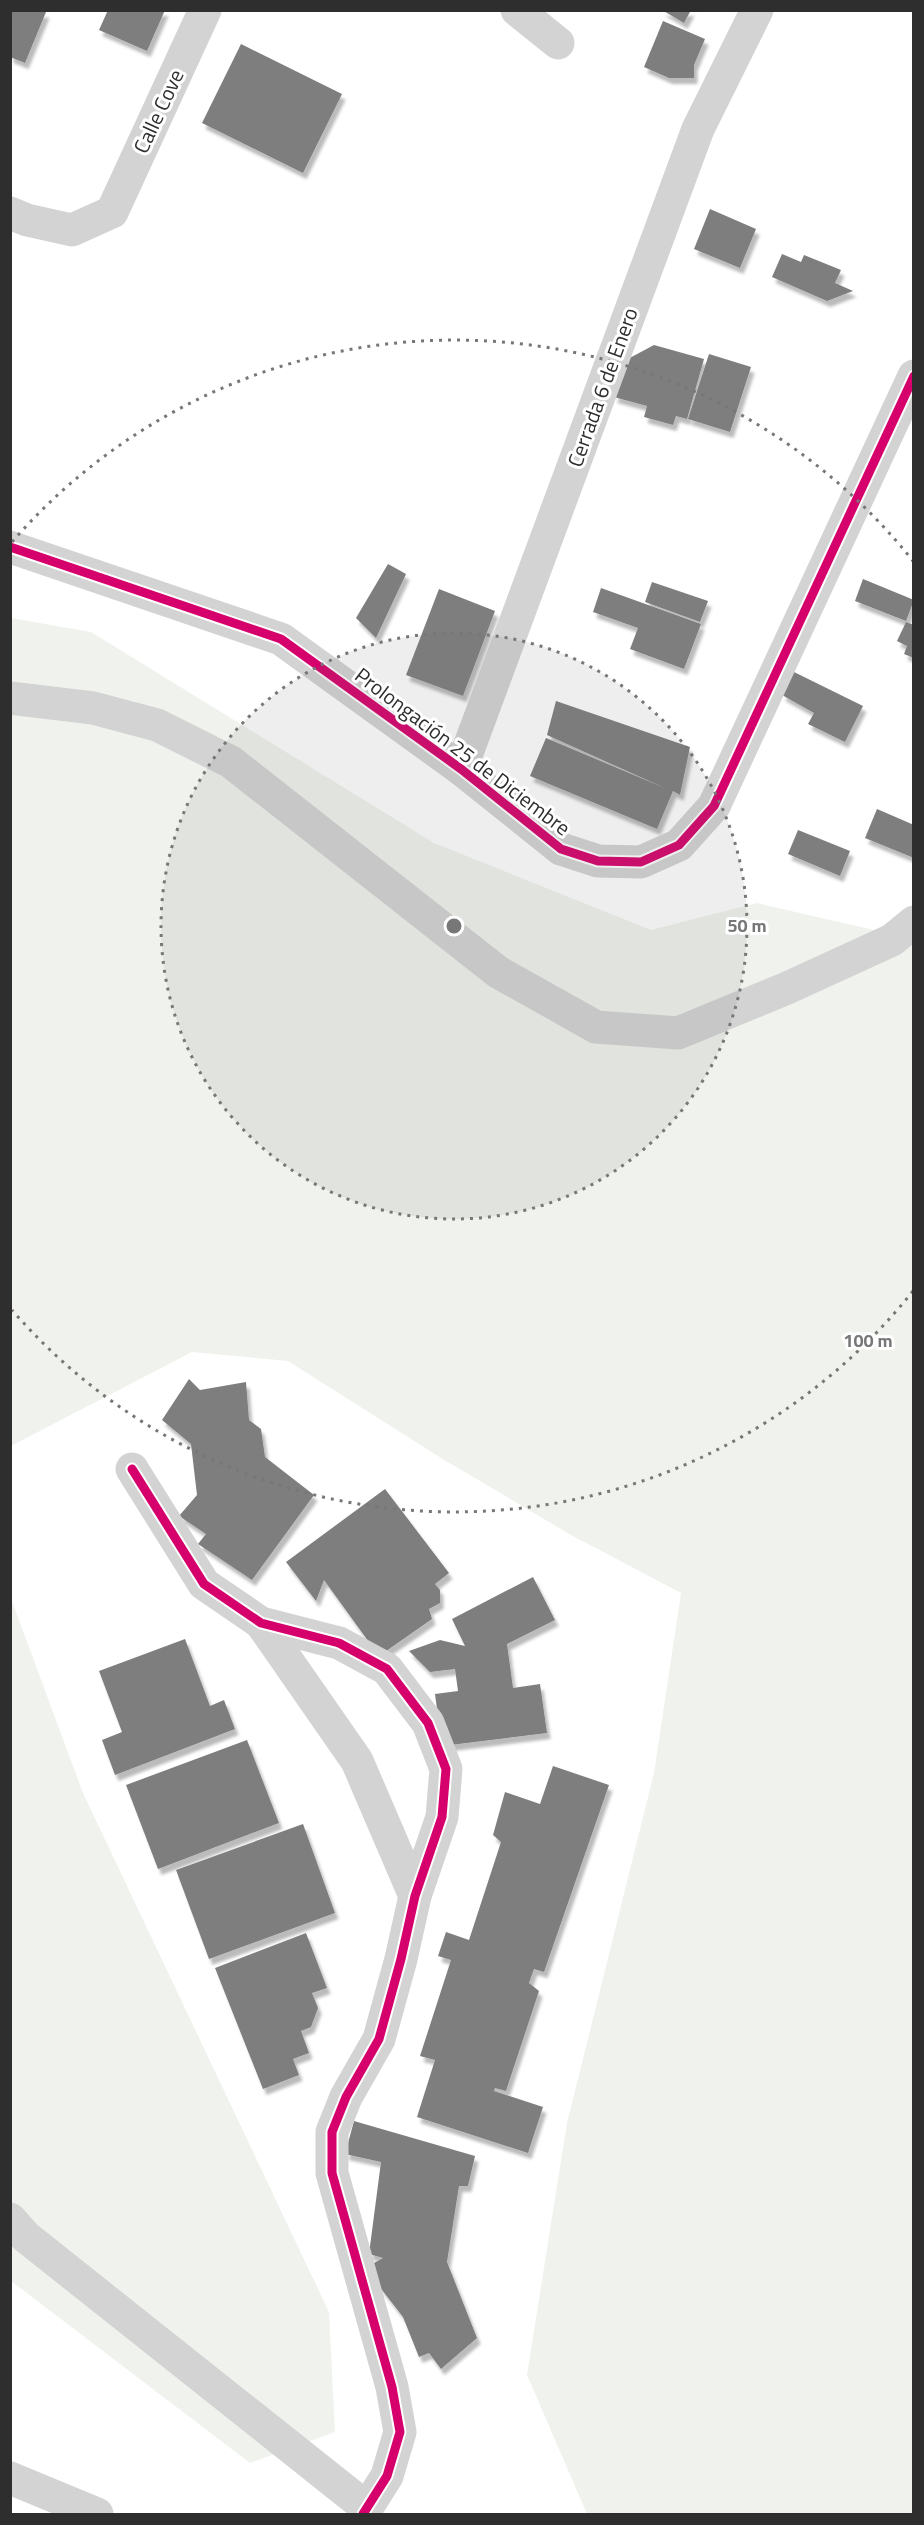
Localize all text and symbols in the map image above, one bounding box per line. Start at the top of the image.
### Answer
street label: Calle Cove [125,64,191,158]
street label: Cerrada 6 de Enero [558,303,646,471]
street label: Prolongación 25 de Diciembre [348,659,578,843]
text: 50 m [727,912,767,939]
centre of rings [444,916,464,936]
text: 100 m [843,1327,893,1354]

